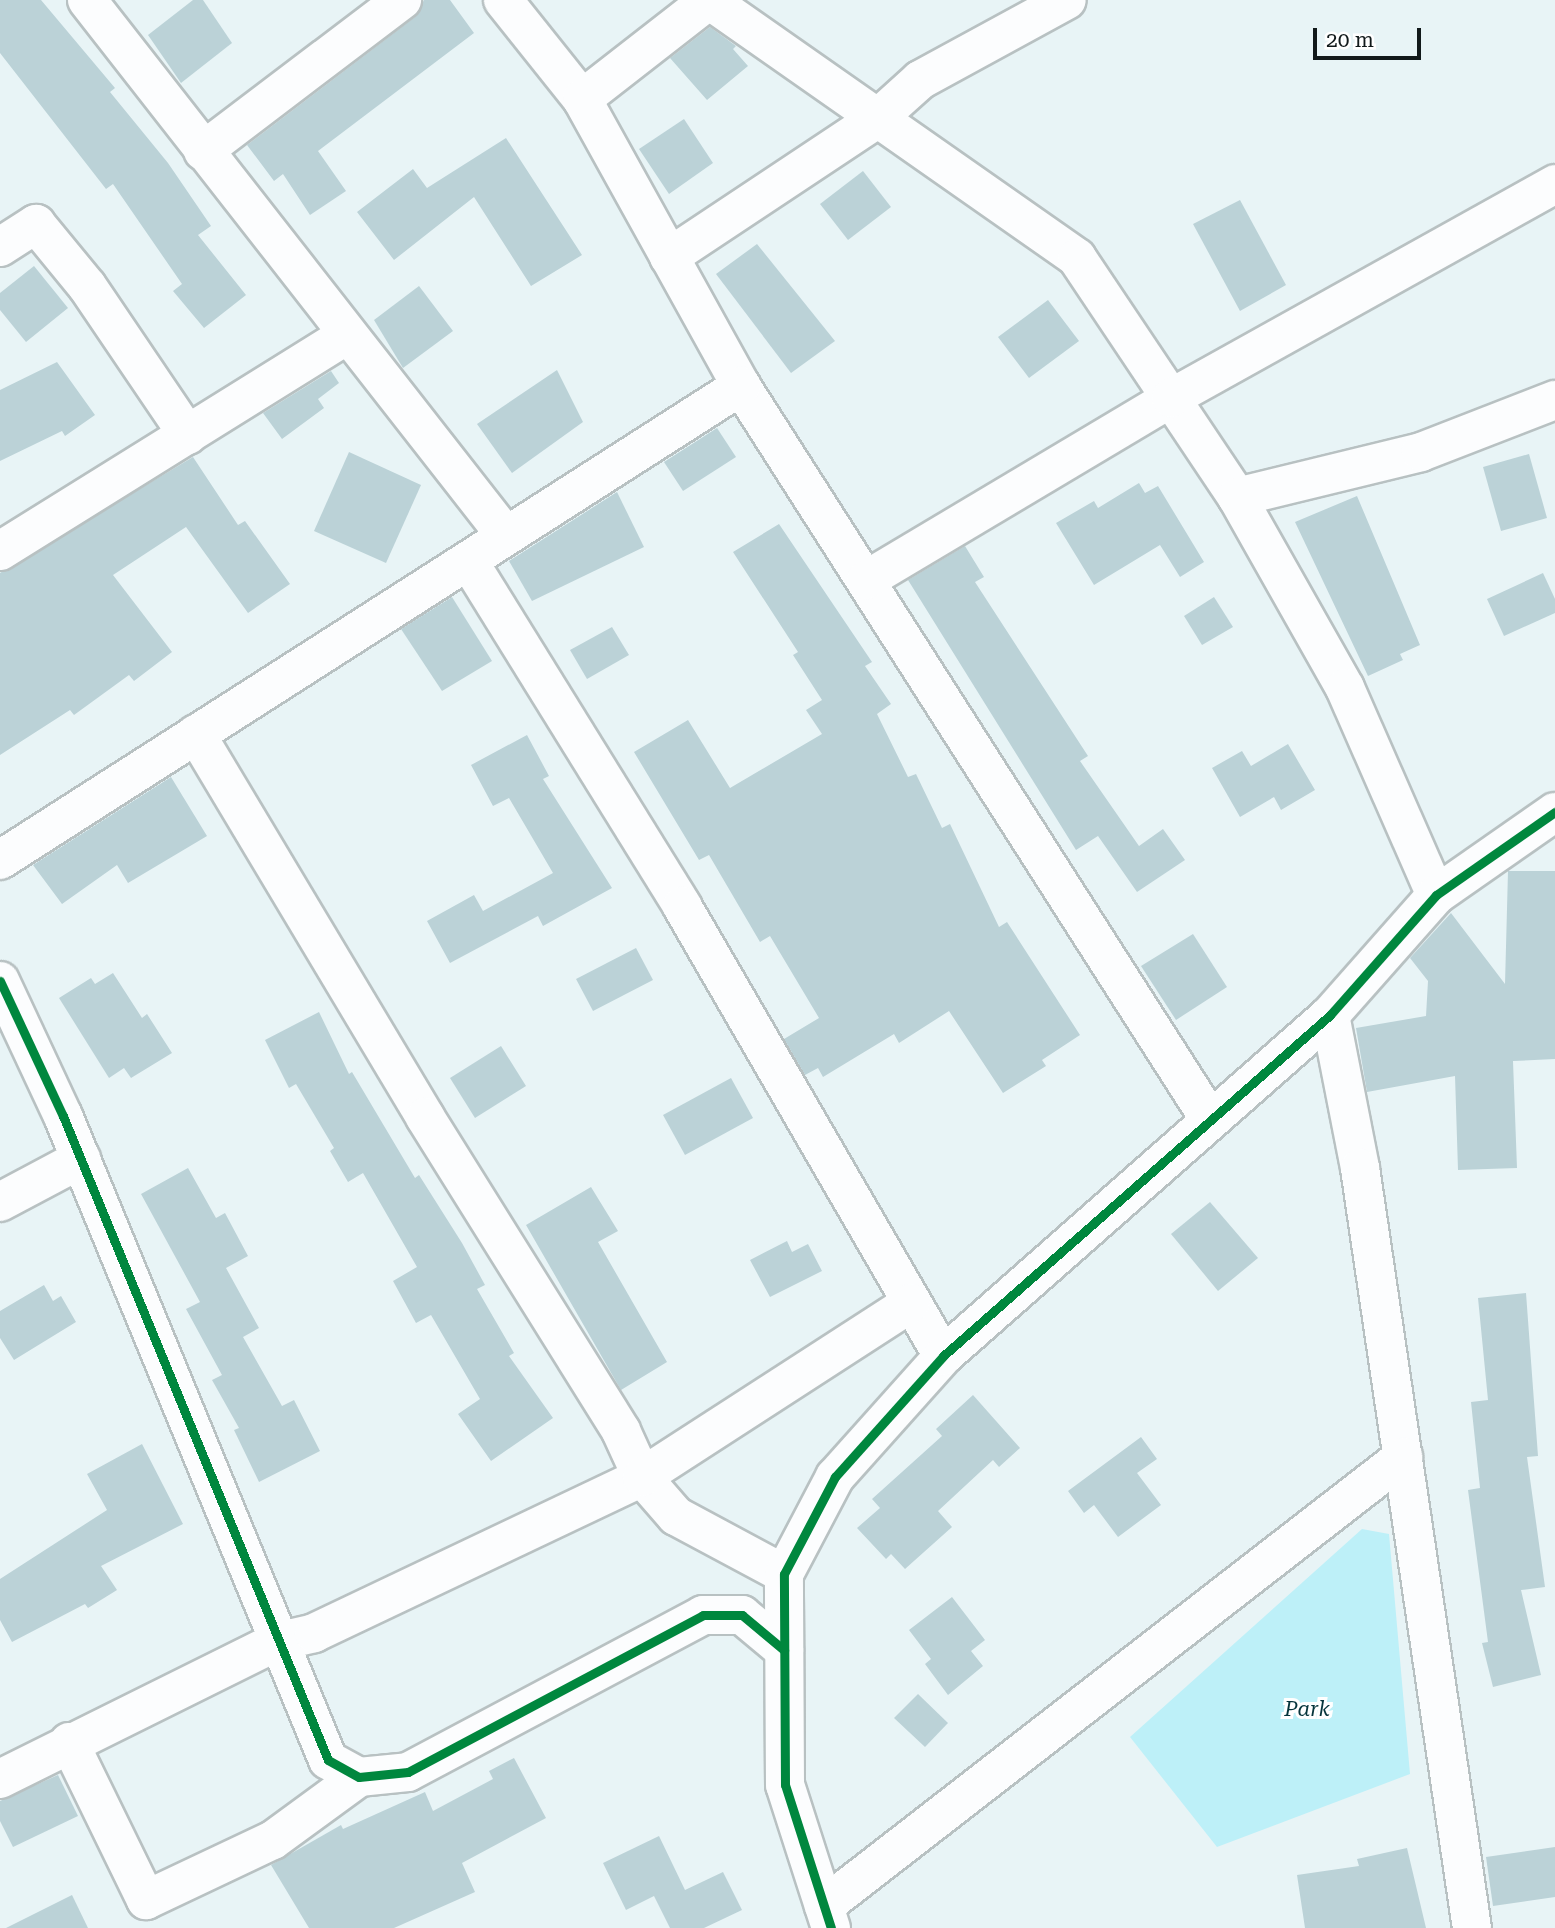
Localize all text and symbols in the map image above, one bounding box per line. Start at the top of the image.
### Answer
scale bar [1317,14,1426,58]
text: 20 m [1326,28,1374,52]
park label: Park [1284,1696,1330,1722]

